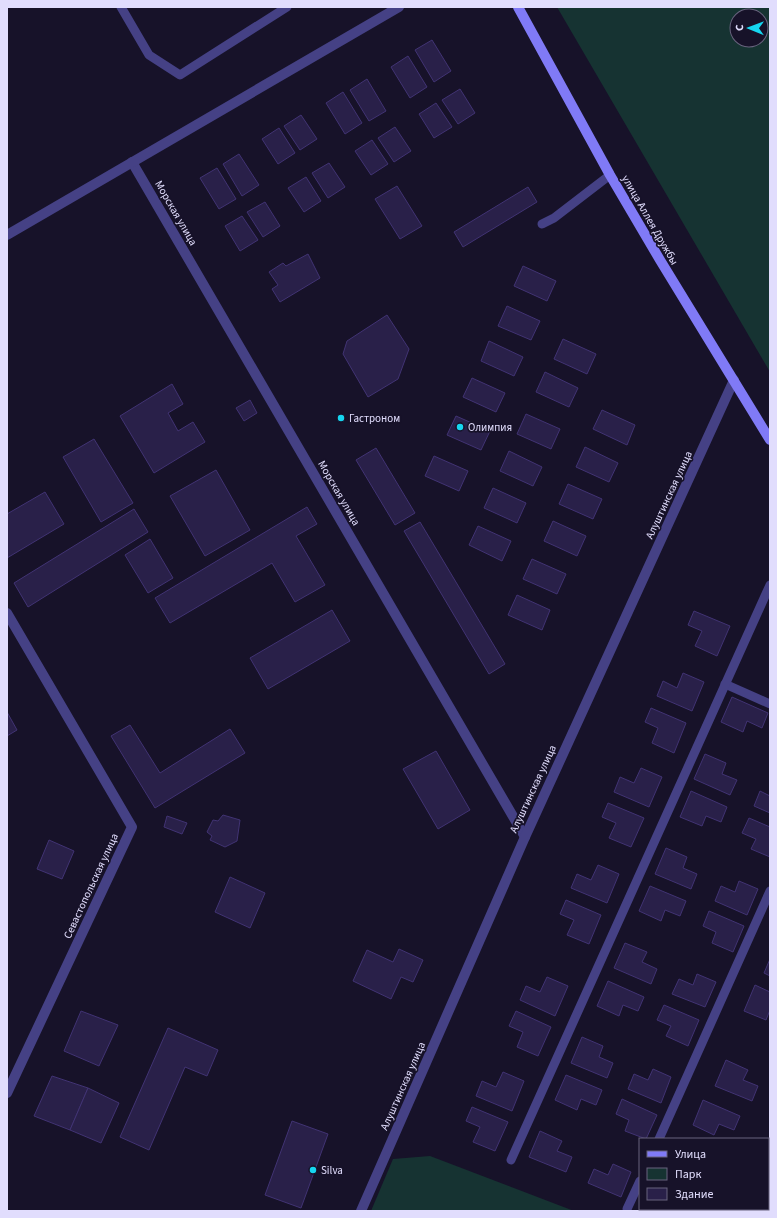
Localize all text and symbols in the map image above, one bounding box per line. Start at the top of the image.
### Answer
north arrow [729,8,769,48]
text: С [732,24,747,31]
street label: улица Аллея Дружбы [618,172,682,268]
street label: Морская улица [151,178,201,248]
place label: Гастроном [349,411,400,426]
marker: Гастроном [336,413,346,423]
place label: Олимпия [468,420,512,435]
marker: Олимпия [455,422,465,432]
street label: Алуштинская улица [642,449,696,541]
street label: Морская улица [314,458,364,528]
street label: Алуштинская улица [506,743,560,835]
street label: Севастопольская улица [60,831,122,941]
street label: Алуштинская улица [377,1039,429,1133]
legend [639,1138,769,1210]
text: Улица [675,1146,706,1163]
place label: Silva [321,1163,343,1178]
marker: Silva [308,1165,318,1175]
text: Парк [675,1166,701,1183]
text: Здание [675,1186,714,1203]

